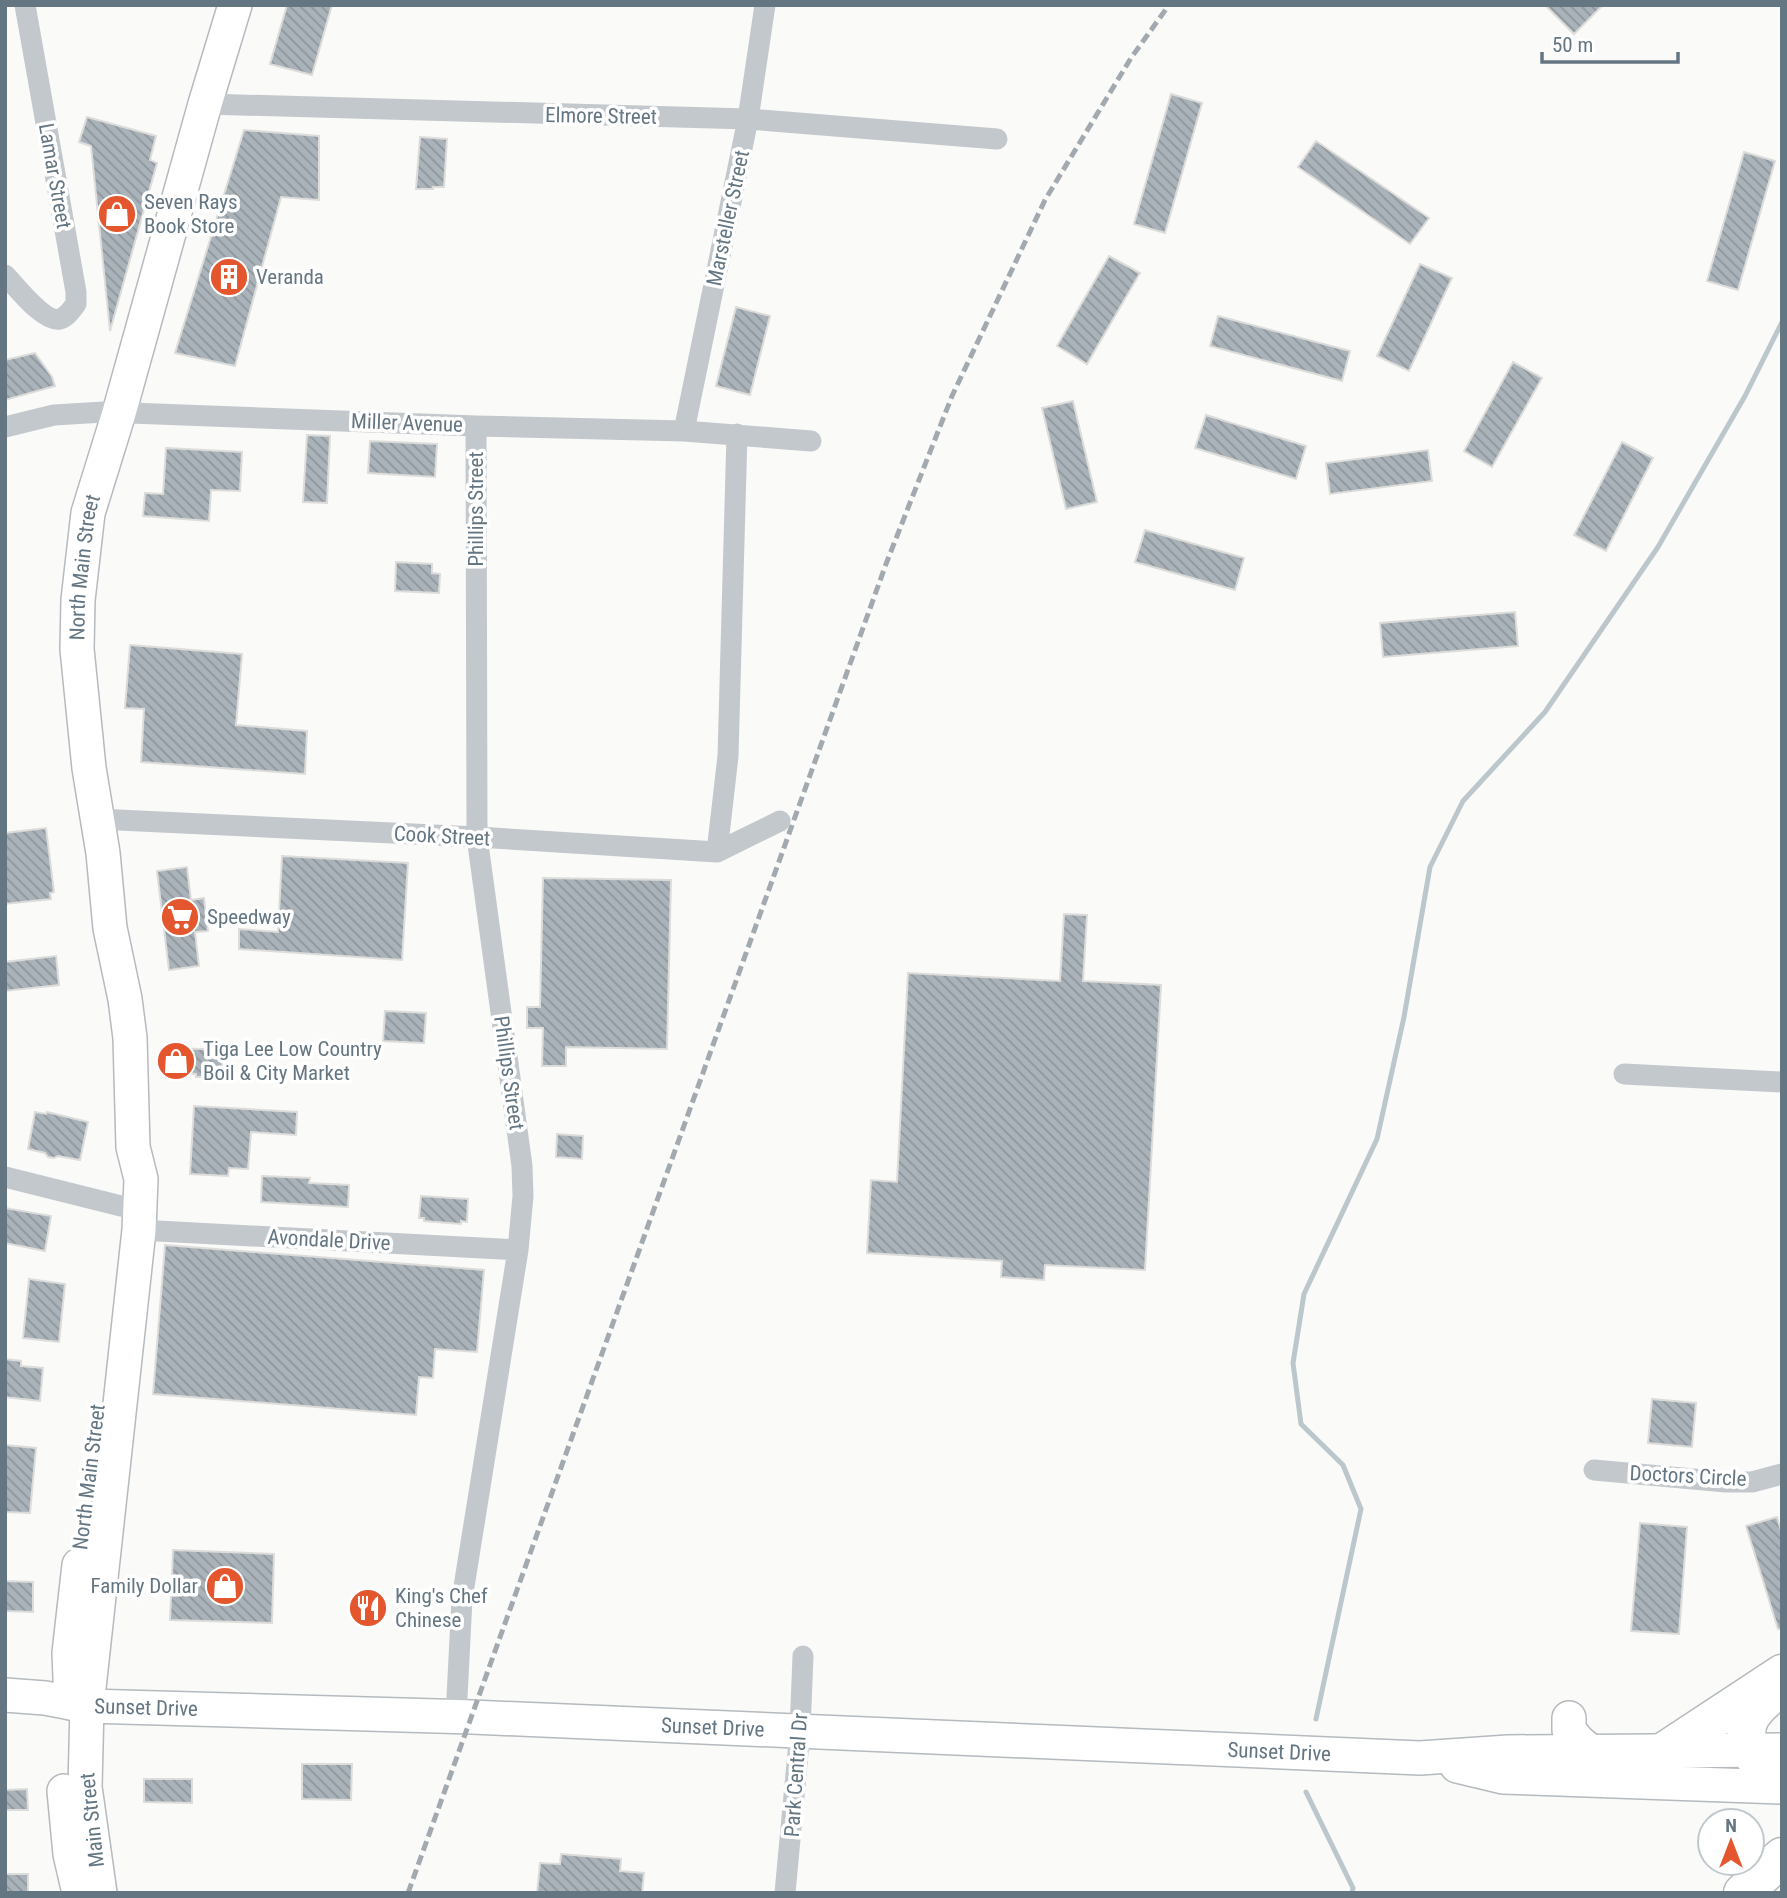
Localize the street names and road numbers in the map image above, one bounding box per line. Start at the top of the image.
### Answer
street label: Elmore Street [545,103,657,129]
street label: Lamar Street [34,122,76,230]
street label: Marsteller Street [702,148,754,288]
street label: Miller Avenue [351,409,463,437]
street label: Phillips Street [464,451,488,567]
street label: North Main Street [65,491,105,641]
street label: Cook Street [393,821,491,851]
street label: Phillips Street [489,1014,529,1132]
street label: Avondale Drive [267,1225,391,1255]
street label: North Main Street [68,1403,110,1551]
street label: Doctors Circle [1629,1461,1747,1491]
street label: Sunset Drive [94,1694,198,1721]
street label: Park Central Dr [780,1712,812,1838]
street label: Sunset Drive [660,1713,765,1742]
street label: Sunset Drive [1227,1738,1332,1766]
street label: Main Street [75,1772,109,1868]

